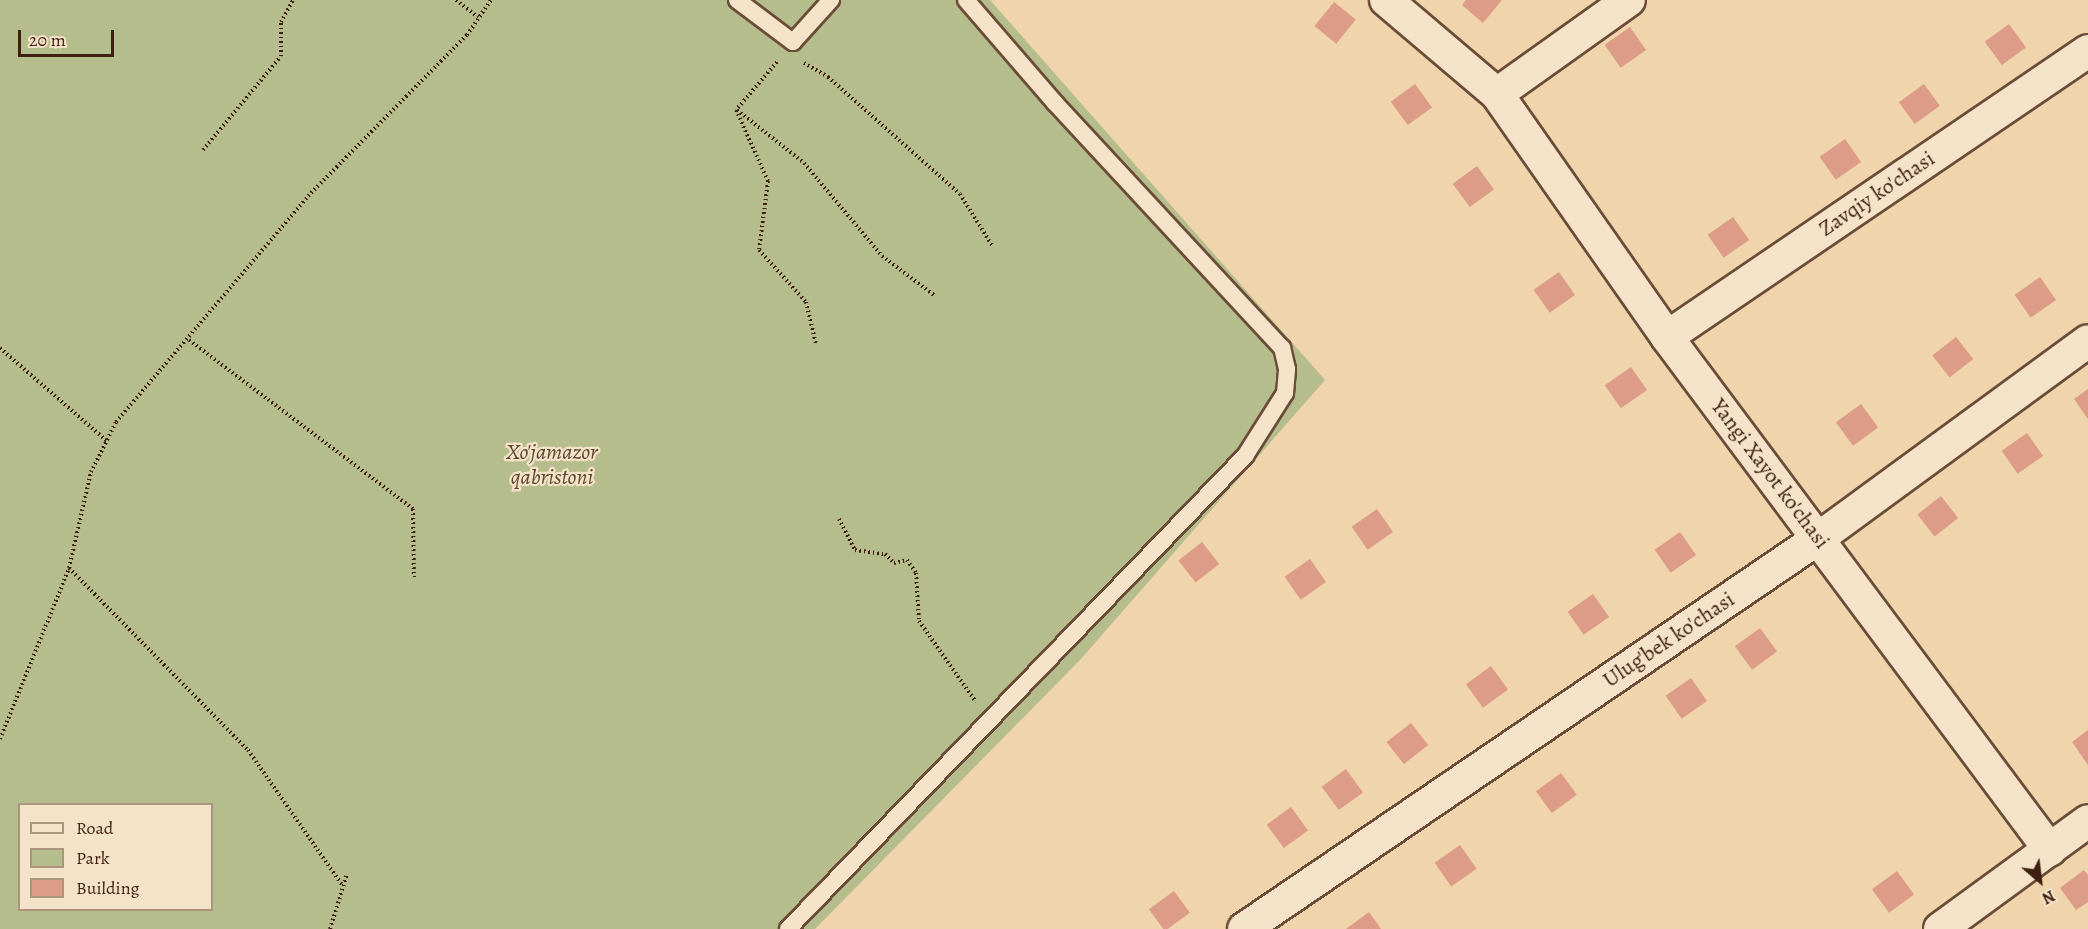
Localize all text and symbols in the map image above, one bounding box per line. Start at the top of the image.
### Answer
scale bar [21,18,117,56]
text: 20 m [29,28,66,52]
street label: Zavqiy ko'chasi [1814,146,1940,242]
street label: Yangi Xayot ko'chasi [1705,394,1835,554]
park label: Xo'jamazor qabristoni [506,439,598,490]
street label: Ulug'bek ko'chasi [1598,586,1740,694]
legend [18,803,213,911]
text: Road [76,816,113,840]
text: Park [76,846,110,870]
north arrow [2010,851,2070,911]
text: Building [76,876,140,900]
text: N [2038,884,2059,909]

